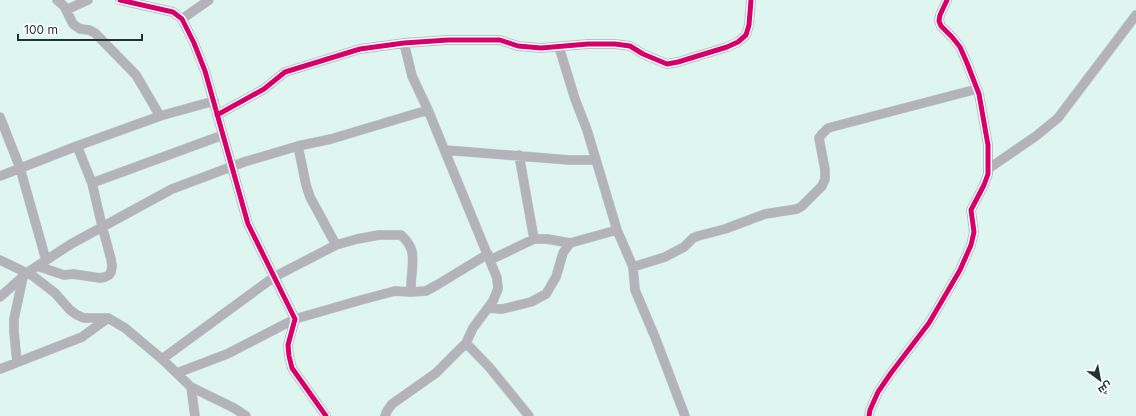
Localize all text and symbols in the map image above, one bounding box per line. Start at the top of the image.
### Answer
scale bar [18,16,142,42]
text: 100 m [24,22,58,37]
north arrow [1080,360,1120,400]
text: ش [1096,379,1115,398]

